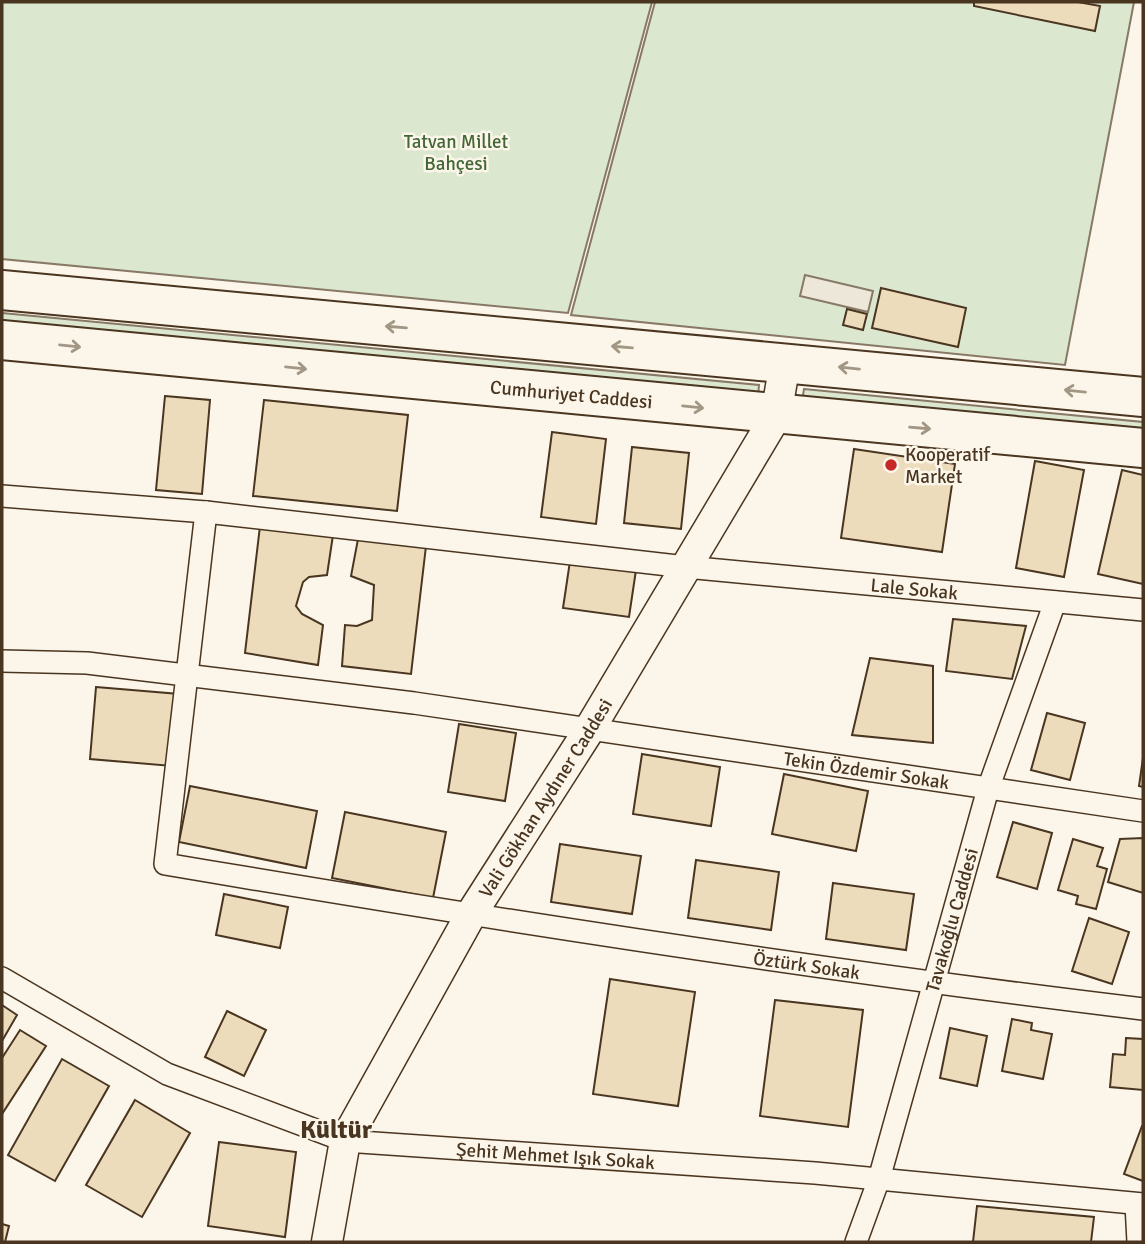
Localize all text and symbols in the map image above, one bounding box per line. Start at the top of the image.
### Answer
park label: Tatvan Millet Bahçesi [404,130,509,176]
one-way arrow [385,320,408,333]
one-way arrow [58,340,80,353]
one-way arrow [612,340,634,353]
one-way arrow [284,362,307,375]
one-way arrow [838,362,861,375]
street label: Cumhuriyet Caddesi [489,375,654,415]
one-way arrow [1065,384,1087,397]
one-way arrow [681,401,704,414]
one-way arrow [908,422,931,435]
place label: Kooperatif Market [905,443,991,489]
marker: Kooperatif Market [883,457,899,473]
street label: Lale Sokak [869,573,959,606]
street label: Vali Gökhan Aydıner Caddesi [474,694,618,902]
street label: Tekin Özdemir Sokak [782,747,951,795]
street label: Tavakoğlu Caddesi [921,845,984,995]
street label: Öztürk Sokak [752,946,862,985]
district label: Kültür [300,1114,373,1146]
street label: Şehit Mehmet Işık Sokak [455,1138,656,1175]

